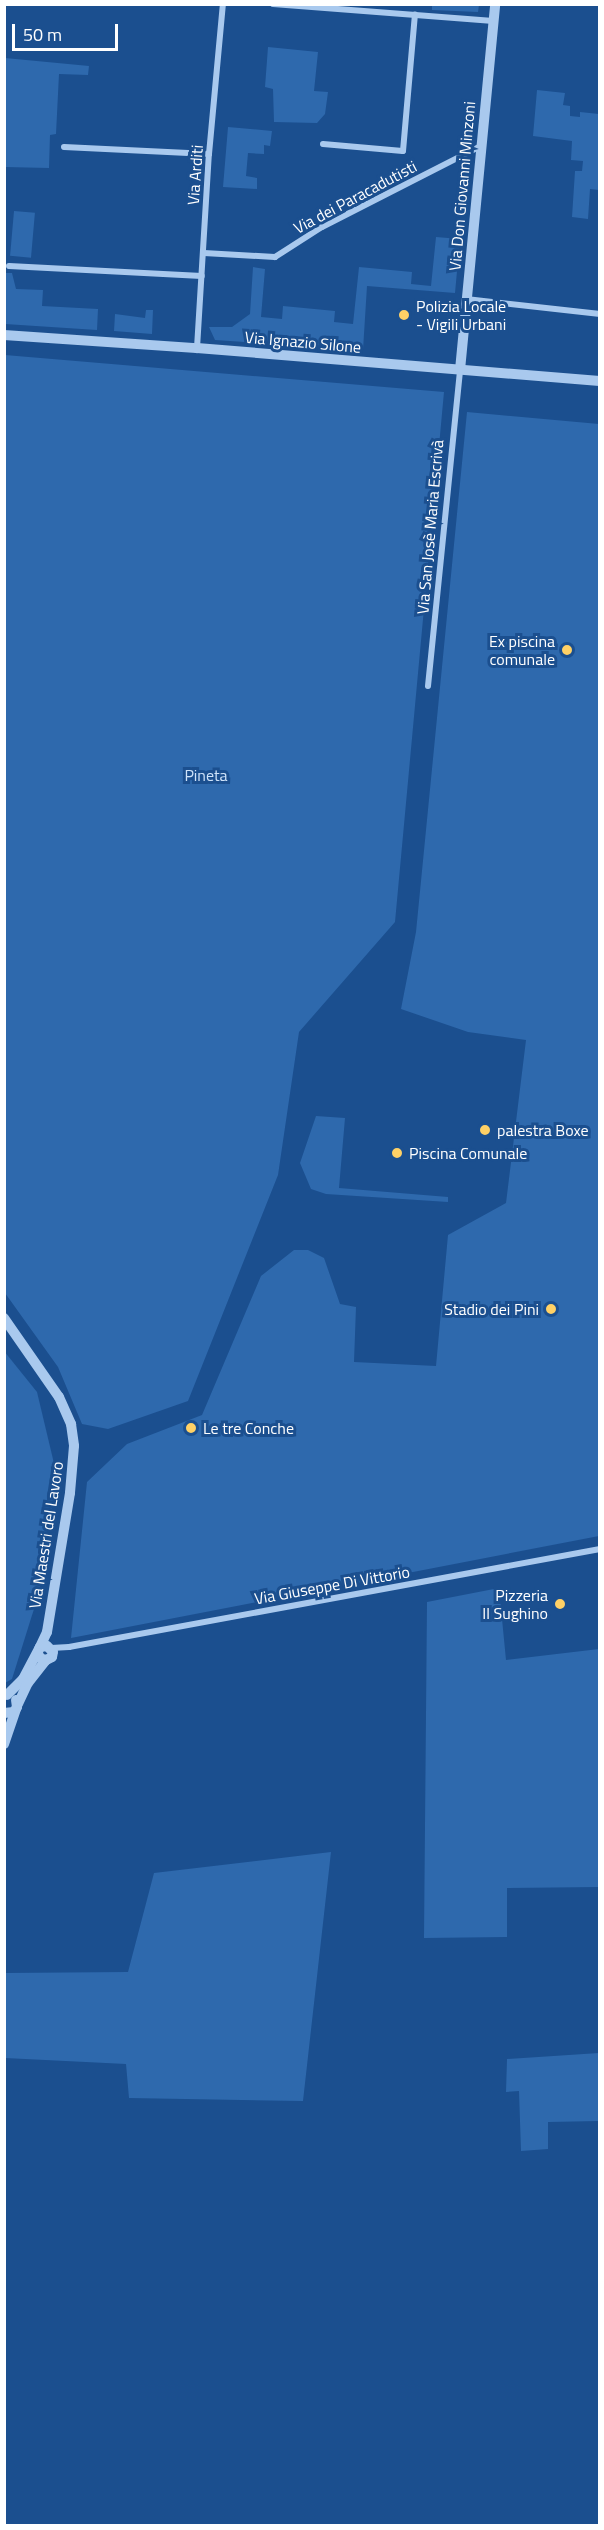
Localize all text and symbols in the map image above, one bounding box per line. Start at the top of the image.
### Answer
scale bar [15,12,122,50]
text: 50 m [23,21,62,48]
street label: Via Don Giovanni Minzoni [445,100,479,272]
street label: Via Arditi [183,144,207,206]
street label: Via dei Paracadutisti [290,156,420,238]
place label: Polizia Locale - Vigili Urbani [416,296,506,334]
marker: Polizia Locale - Vigili Urbani [397,308,411,322]
street label: Via Ignazio Silone [244,327,362,357]
street label: Via San Josè Maria Escrivà [413,439,447,615]
place label: Ex piscina comunale [489,631,555,669]
marker: Ex piscina comunale [560,643,574,657]
park label: Pineta [184,765,228,785]
place label: palestra Boxe [497,1120,589,1140]
marker: palestra Boxe [478,1123,492,1137]
place label: Piscina Comunale [409,1143,527,1163]
marker: Piscina Comunale [390,1146,404,1160]
place label: Stadio dei Pini [444,1299,539,1319]
marker: Stadio dei Pini [544,1302,558,1316]
place label: Le tre Conche [203,1418,294,1438]
marker: Le tre Conche [184,1421,198,1435]
street label: Via Maestri del Lavoro [25,1460,67,1610]
street label: Via Giuseppe Di Vittorio [253,1562,411,1608]
place label: Pizzeria Il Sughino [482,1585,548,1623]
marker: Pizzeria Il Sughino [553,1597,567,1611]

